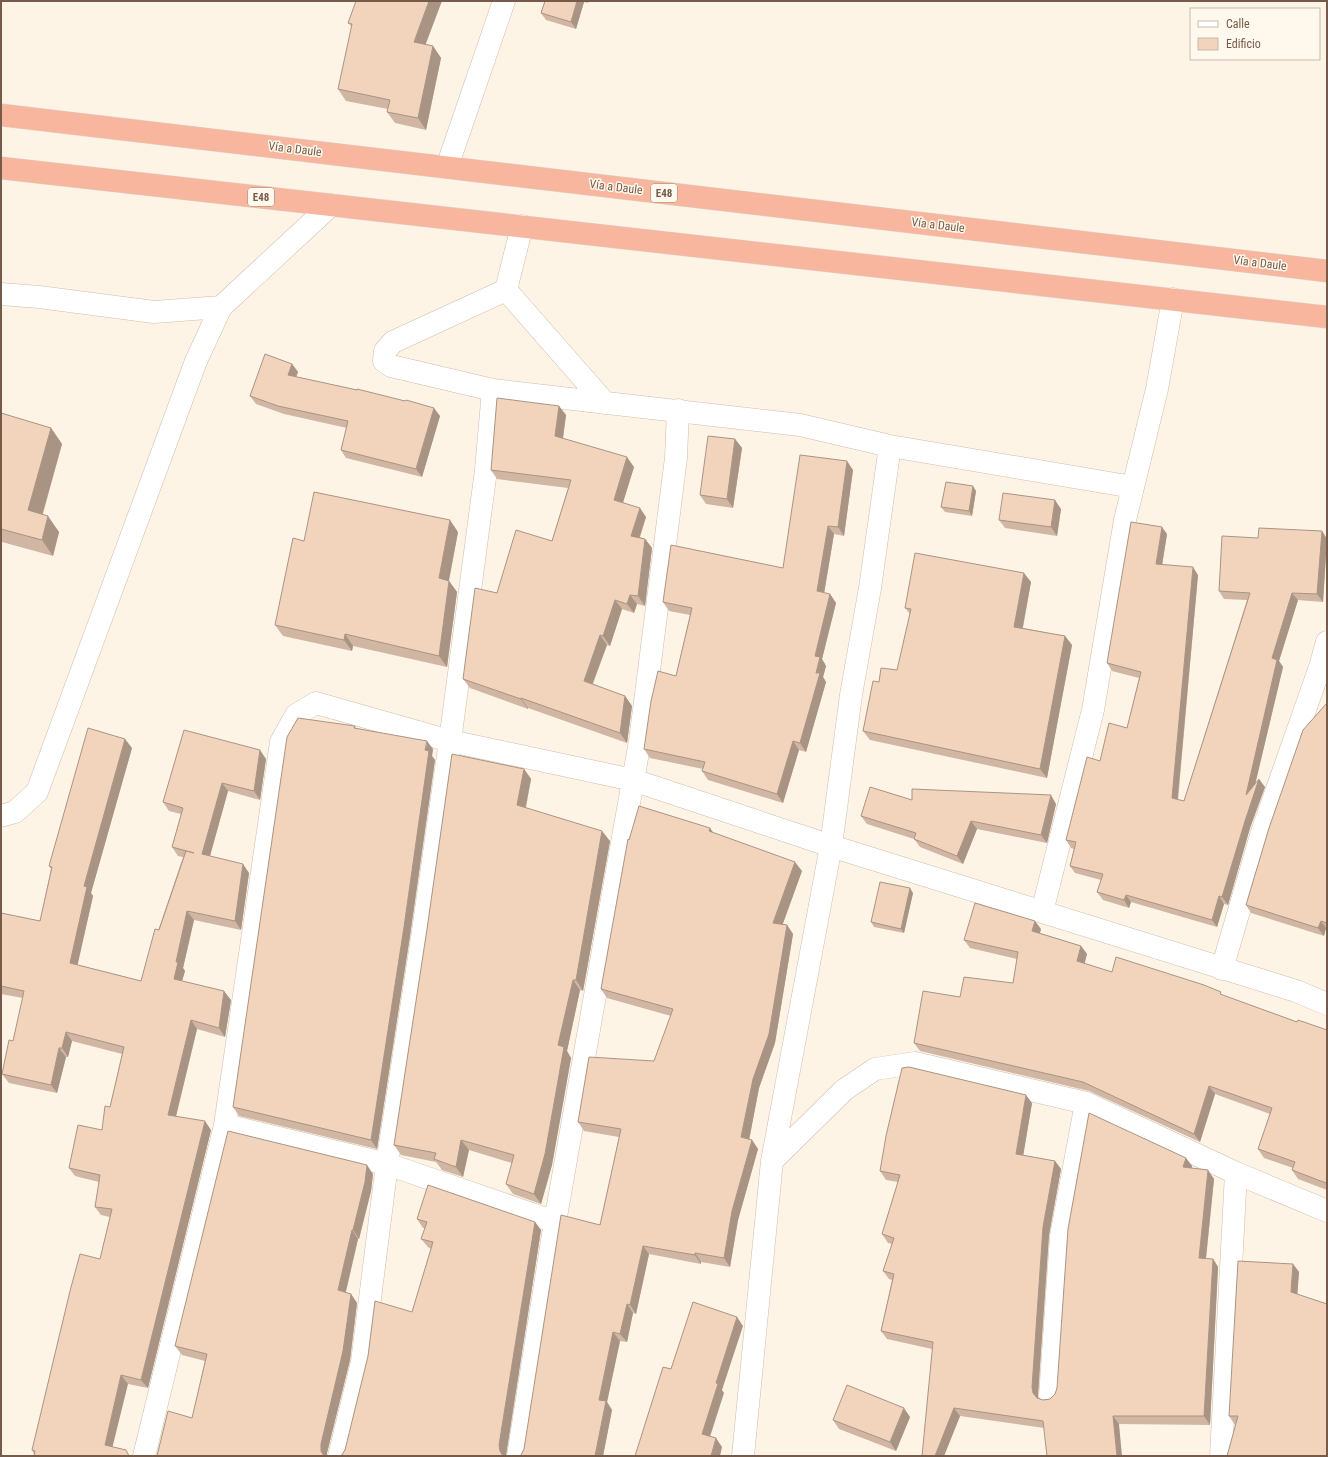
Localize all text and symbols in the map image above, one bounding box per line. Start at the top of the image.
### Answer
legend [1190,8,1320,60]
text: Calle [1226,17,1250,31]
text: Edificio [1226,37,1261,51]
street label: Vía a Daule [268,139,323,159]
street label: Vía a Daule [589,177,644,197]
road number: E48 [651,184,677,202]
road number: E48 [248,188,274,206]
street label: Vía a Daule [911,215,966,235]
street label: Vía a Daule [1233,253,1288,273]

